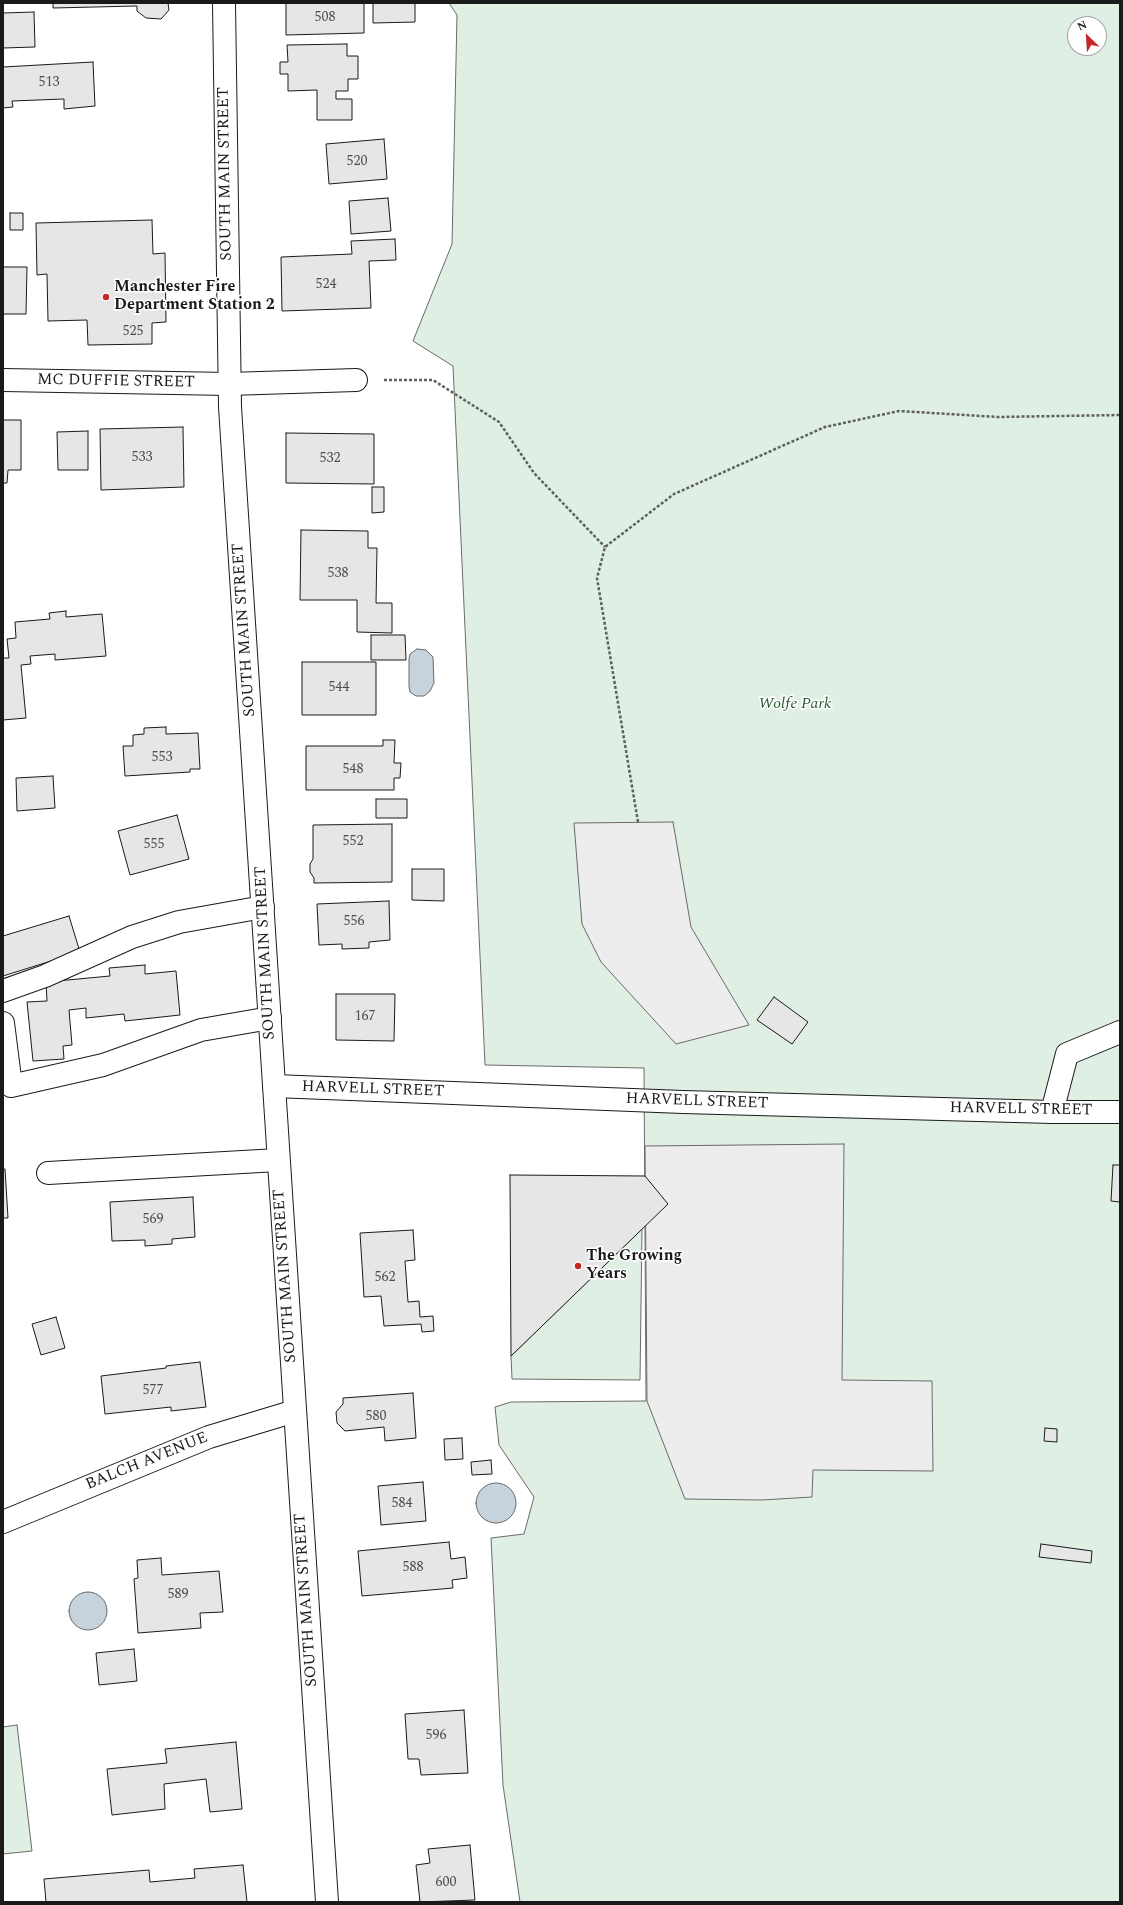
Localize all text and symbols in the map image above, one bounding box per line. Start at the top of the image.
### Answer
house number: 508 [315,10,335,26]
north arrow [1067,16,1107,56]
text: N [1074,16,1090,35]
house number: 513 [39,75,59,91]
street label: SOUTH MAIN STREET [215,87,237,261]
house number: 520 [347,154,367,170]
house number: 524 [316,277,336,293]
place label: Manchester Fire Department Station 2 [114,278,275,316]
marker: Manchester Fire Department Station 2 [101,292,111,302]
house number: 525 [123,324,143,340]
street label: MC DUFFIE STREET [37,371,195,393]
house number: 533 [132,450,152,466]
house number: 532 [320,451,340,467]
street label: SOUTH MAIN STREET [229,543,261,717]
house number: 538 [328,566,348,582]
house number: 544 [329,680,349,696]
park label: Wolfe Park [759,695,831,715]
house number: 553 [152,750,172,766]
house number: 548 [343,762,363,778]
house number: 552 [343,834,363,850]
house number: 555 [144,837,164,853]
street label: SOUTH MAIN STREET [252,866,280,1040]
house number: 556 [344,914,364,930]
house number: 167 [355,1009,375,1025]
street label: HARVELL STREET [301,1078,445,1102]
street label: HARVELL STREET [625,1090,769,1114]
street label: HARVELL STREET [949,1099,1093,1121]
street label: SOUTH MAIN STREET [270,1189,302,1363]
house number: 569 [143,1212,163,1228]
place label: The Growing Years [586,1247,682,1285]
marker: The Growing Years [573,1261,583,1271]
house number: 562 [375,1270,395,1286]
house number: 577 [143,1383,163,1399]
house number: 580 [366,1409,386,1425]
street label: BALCH AVENUE [83,1429,211,1495]
house number: 584 [392,1496,412,1512]
street label: SOUTH MAIN STREET [291,1513,323,1687]
house number: 588 [403,1560,423,1576]
house number: 589 [168,1587,188,1603]
house number: 596 [426,1728,446,1744]
house number: 600 [436,1875,456,1891]

